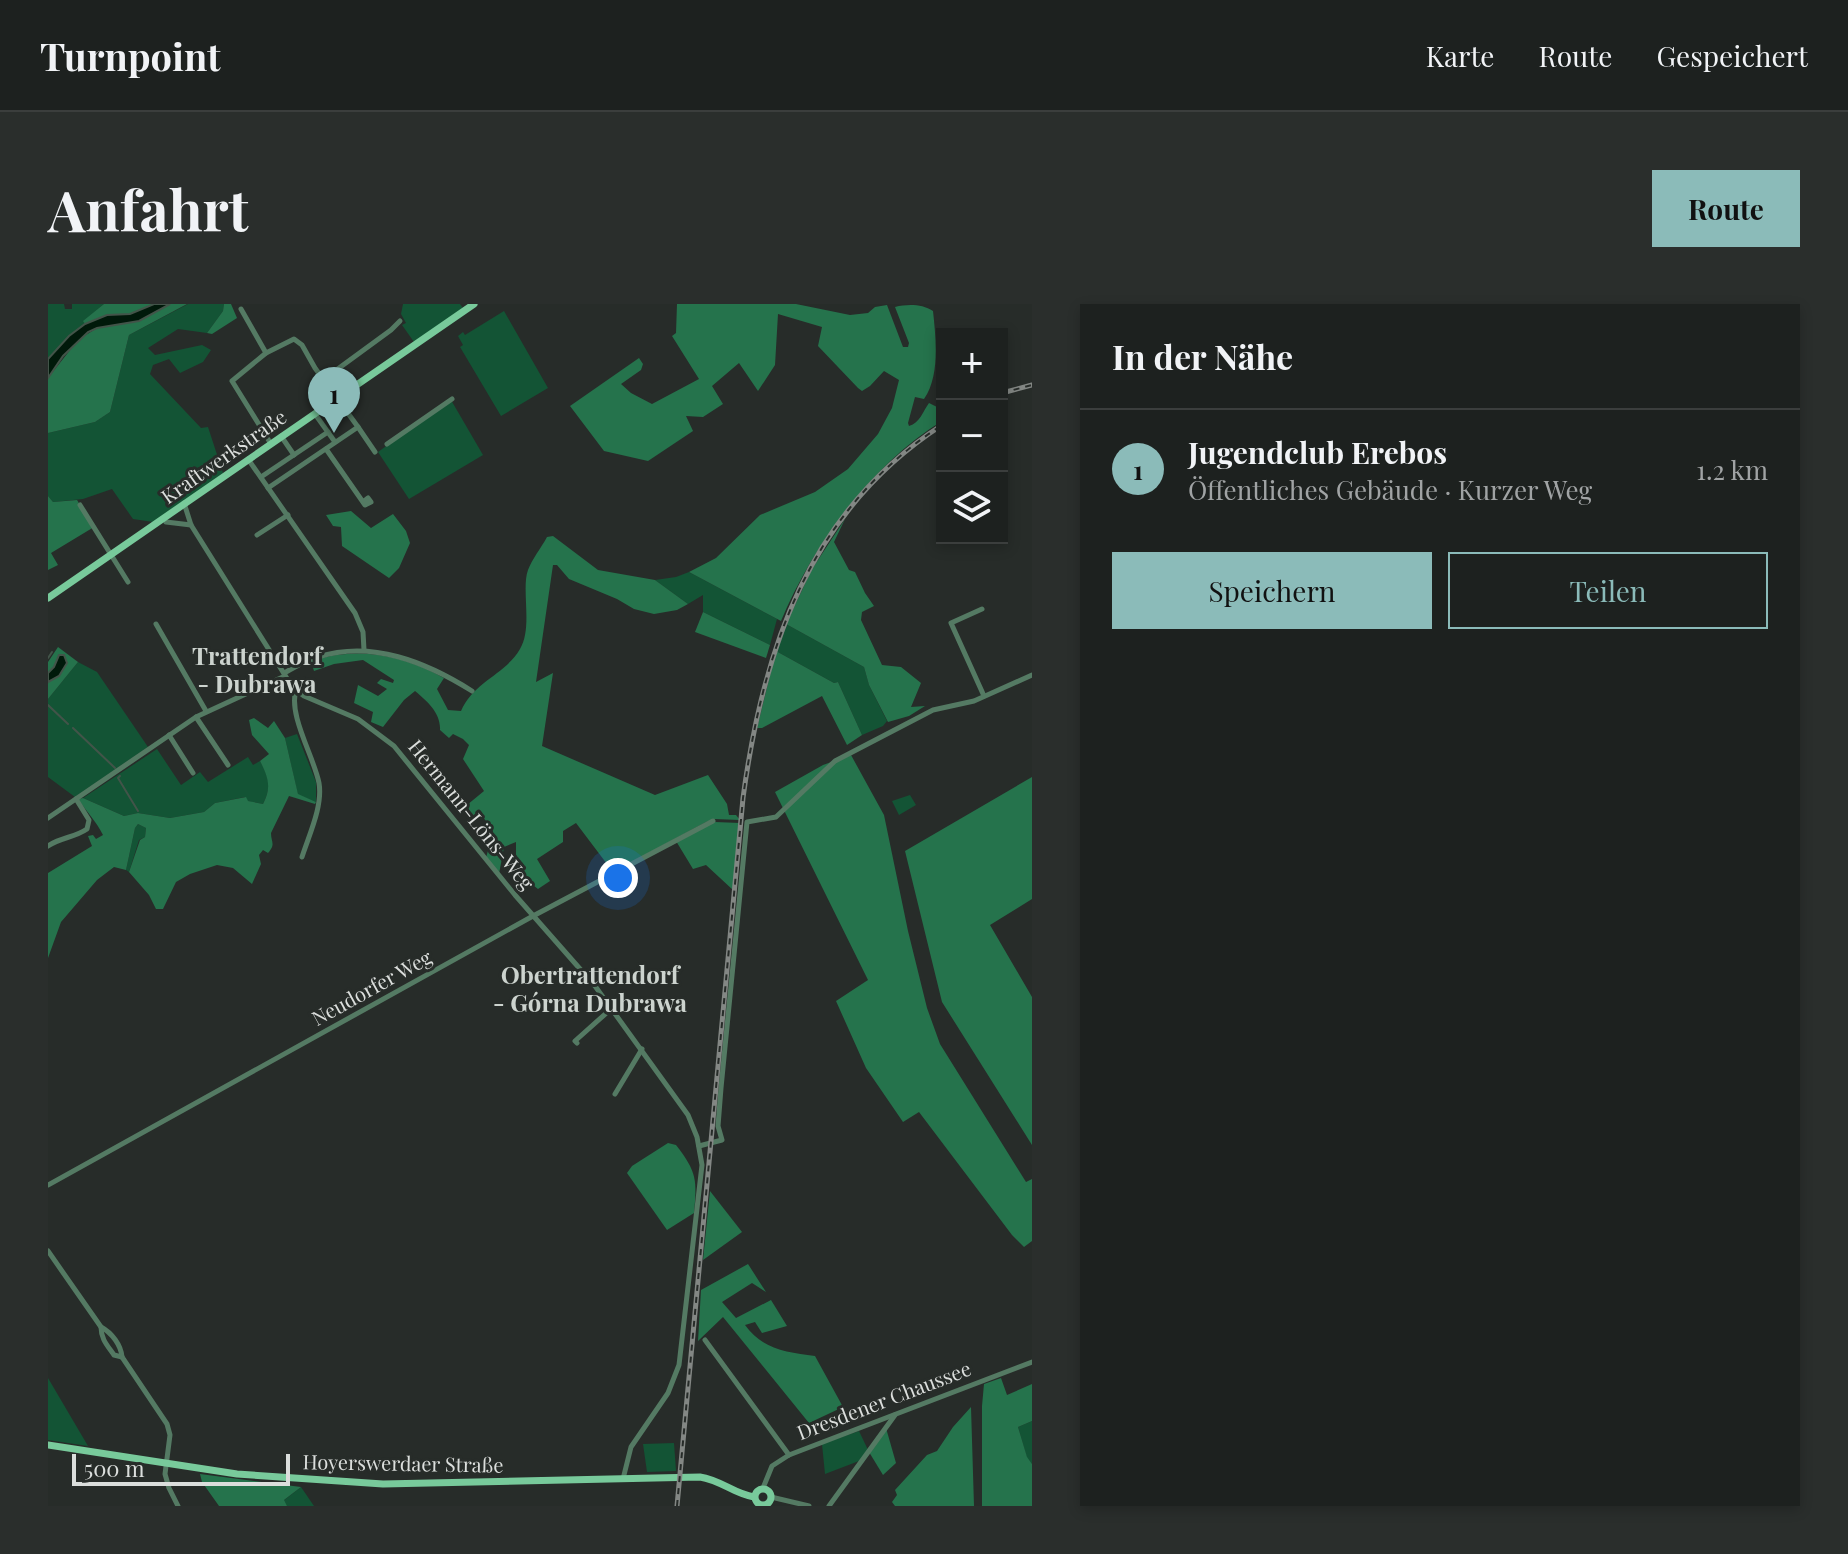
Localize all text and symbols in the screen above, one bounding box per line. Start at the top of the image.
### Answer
text: Turnpoint [40,30,221,81]
text: Karte [1426,37,1495,74]
text: Route [1539,37,1612,74]
text: Gespeichert [1656,37,1808,74]
button: Route [1652,170,1800,247]
text: Anfahrt [48,171,248,246]
map controls [936,328,1008,544]
button: + [936,328,1008,400]
text: In der Nähe [1112,333,1293,379]
pin: 1 [308,367,360,433]
button: − [936,400,1008,472]
street label: Kraftwerkstraße [155,402,291,509]
text: Jugendclub Erebos [1188,432,1447,472]
text: 1 [1133,452,1143,487]
text: 1.2 km [1696,452,1768,487]
button: layers [936,472,1008,544]
text: Öffentliches Gebäude · Kurzer Weg [1188,472,1592,507]
button: Speichern [1112,552,1432,629]
button: Teilen [1448,552,1768,629]
district label: Trattendorf - Dubrawa [192,639,325,699]
street label: Hermann-Löns-Weg [403,733,542,895]
your location [598,858,638,898]
street label: Neudorfer Weg [306,942,437,1031]
district label: Obertrattendorf - Górna Dubrawa [493,958,688,1018]
street label: Dresdener Chaussee [793,1354,974,1445]
street label: Hoyerswerdaer Straße [302,1447,504,1478]
scale bar [72,1450,290,1486]
text: 500 m [84,1453,145,1483]

